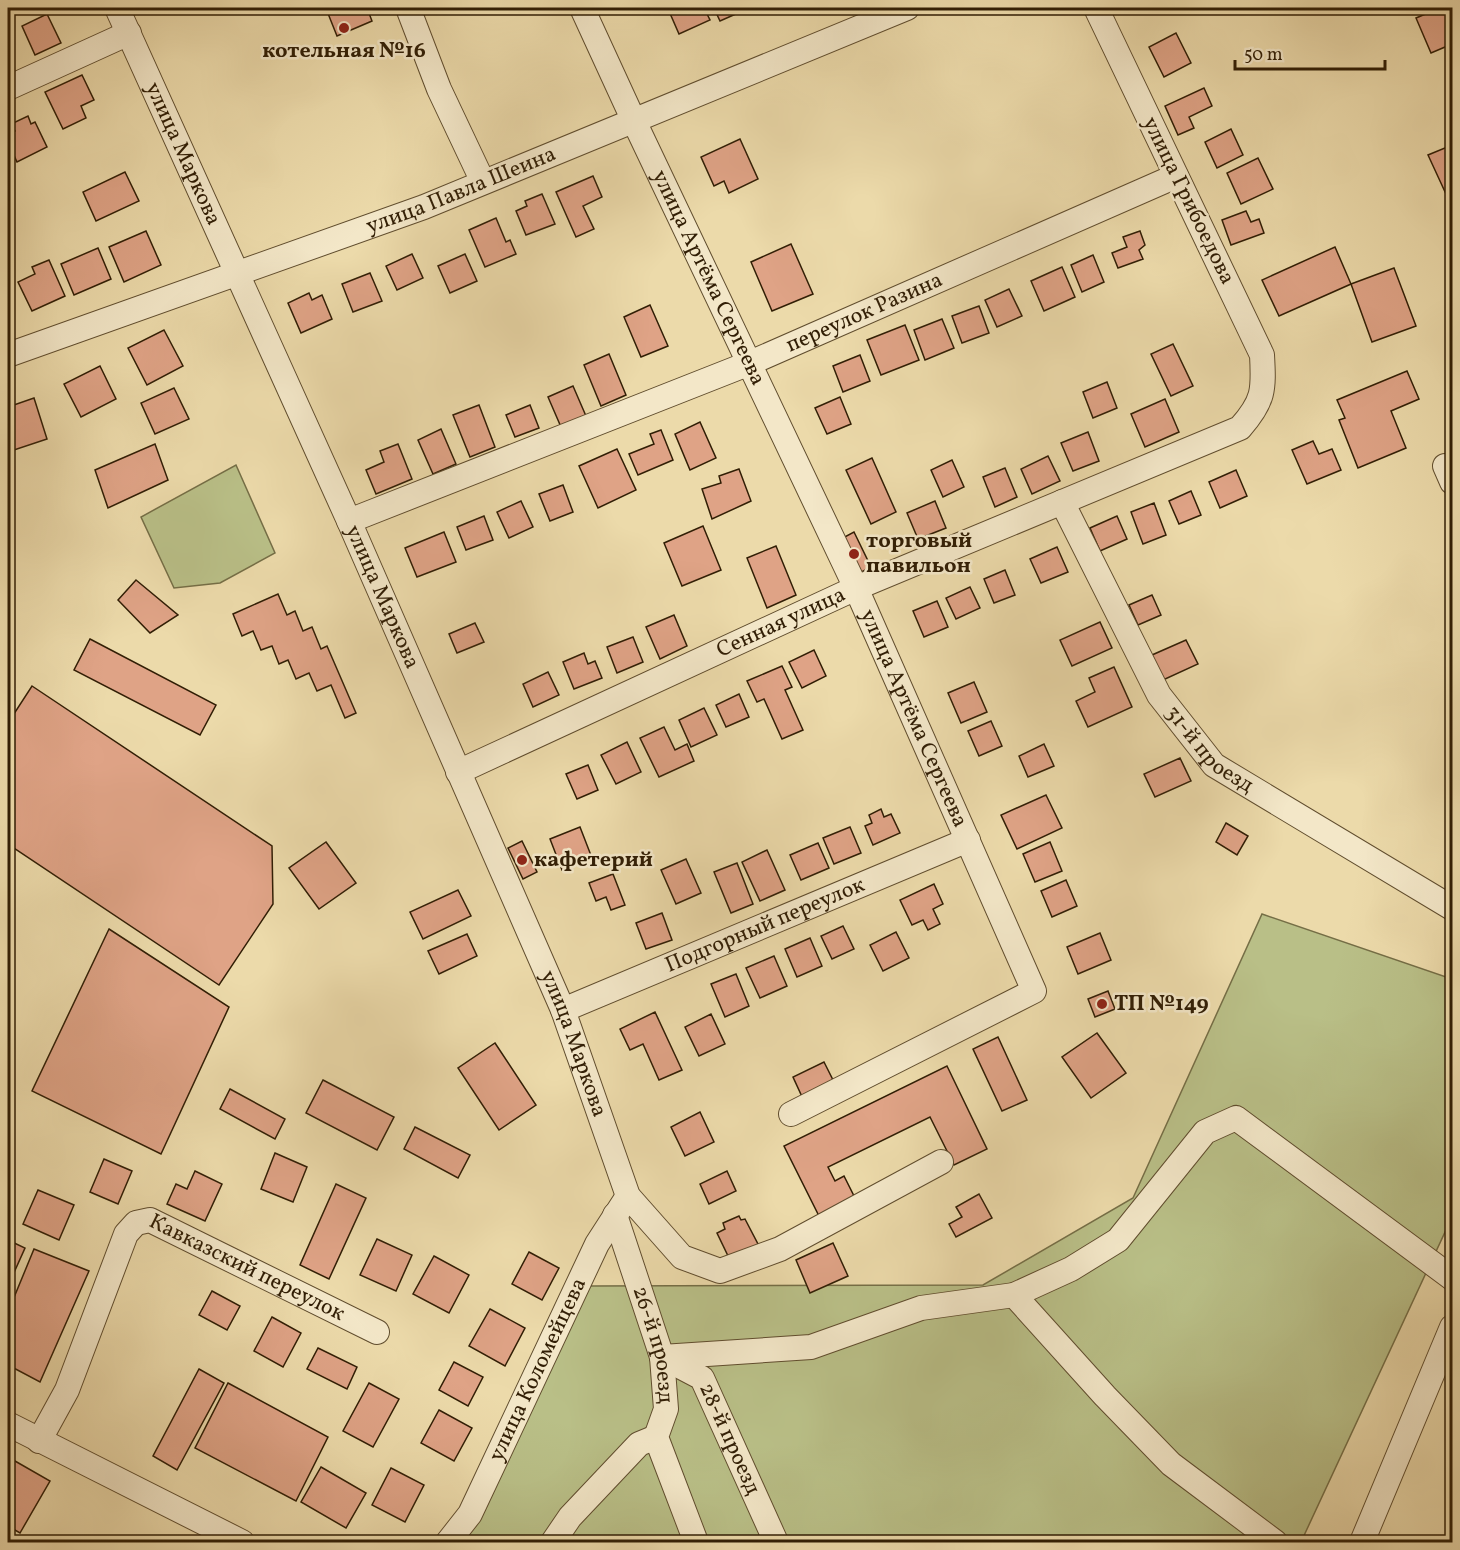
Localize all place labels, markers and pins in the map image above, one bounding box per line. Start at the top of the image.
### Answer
marker: котельная №16 [337,21,351,35]
place label: котельная №16 [262,36,426,67]
place label: торговый павильон [866,526,972,582]
marker: торговый павильон [847,547,861,561]
place label: кафетерий [534,845,653,876]
marker: кафетерий [515,853,529,867]
place label: ТП №149 [1114,989,1209,1020]
marker: ТП №149 [1095,997,1109,1011]

